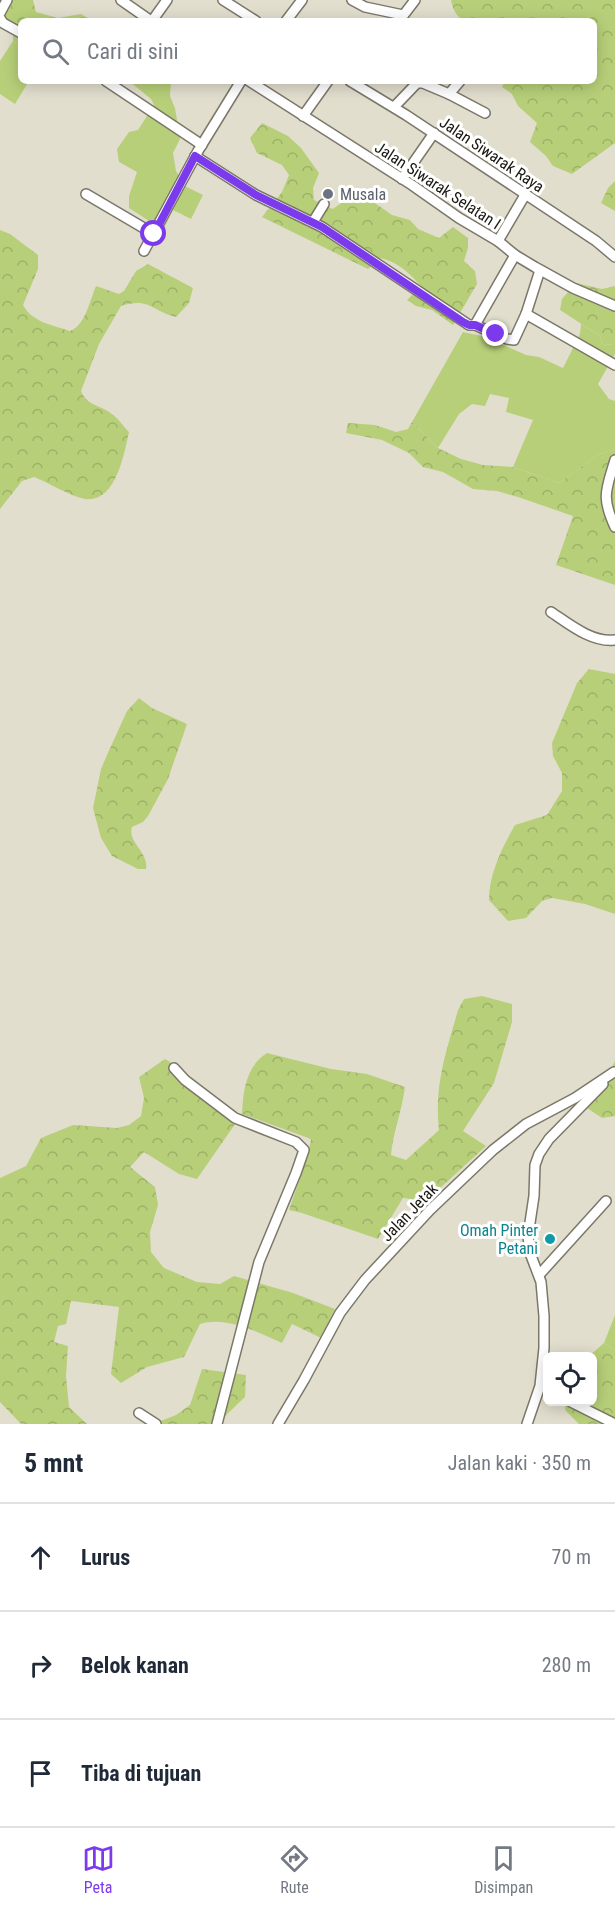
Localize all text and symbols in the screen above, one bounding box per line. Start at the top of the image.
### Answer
search box [18,18,597,84]
icon: search [39,35,72,68]
text: Cari di sini [87,39,179,64]
street label: Jalan Siwarak Raya [436,113,547,196]
street label: Jalan Siwarak Selatan I [371,138,504,233]
place label: Musala [340,185,386,204]
marker: Musala [321,187,335,201]
route start [140,220,166,246]
route end [482,320,508,346]
street label: Jalan Jetak [377,1179,442,1245]
place label: Omah Pinter Petani [460,1221,538,1258]
marker: Omah Pinter Petani [543,1232,557,1246]
map controls [543,1352,597,1406]
button: locate [543,1352,597,1406]
text: 5 mnt [24,1448,83,1478]
text: Jalan kaki · 350 m [448,1451,591,1475]
icon: ahead [24,1541,57,1574]
text: Lurus [81,1545,130,1570]
text: 70 m [552,1545,591,1569]
icon: right [24,1649,57,1682]
text: Belok kanan [81,1653,189,1678]
text: 280 m [542,1653,591,1677]
icon: arrive [24,1757,57,1790]
text: Tiba di tujuan [81,1761,201,1786]
tab: Peta [82,1842,115,1897]
tab: Rute [278,1842,311,1897]
tab: Disimpan [474,1842,533,1897]

